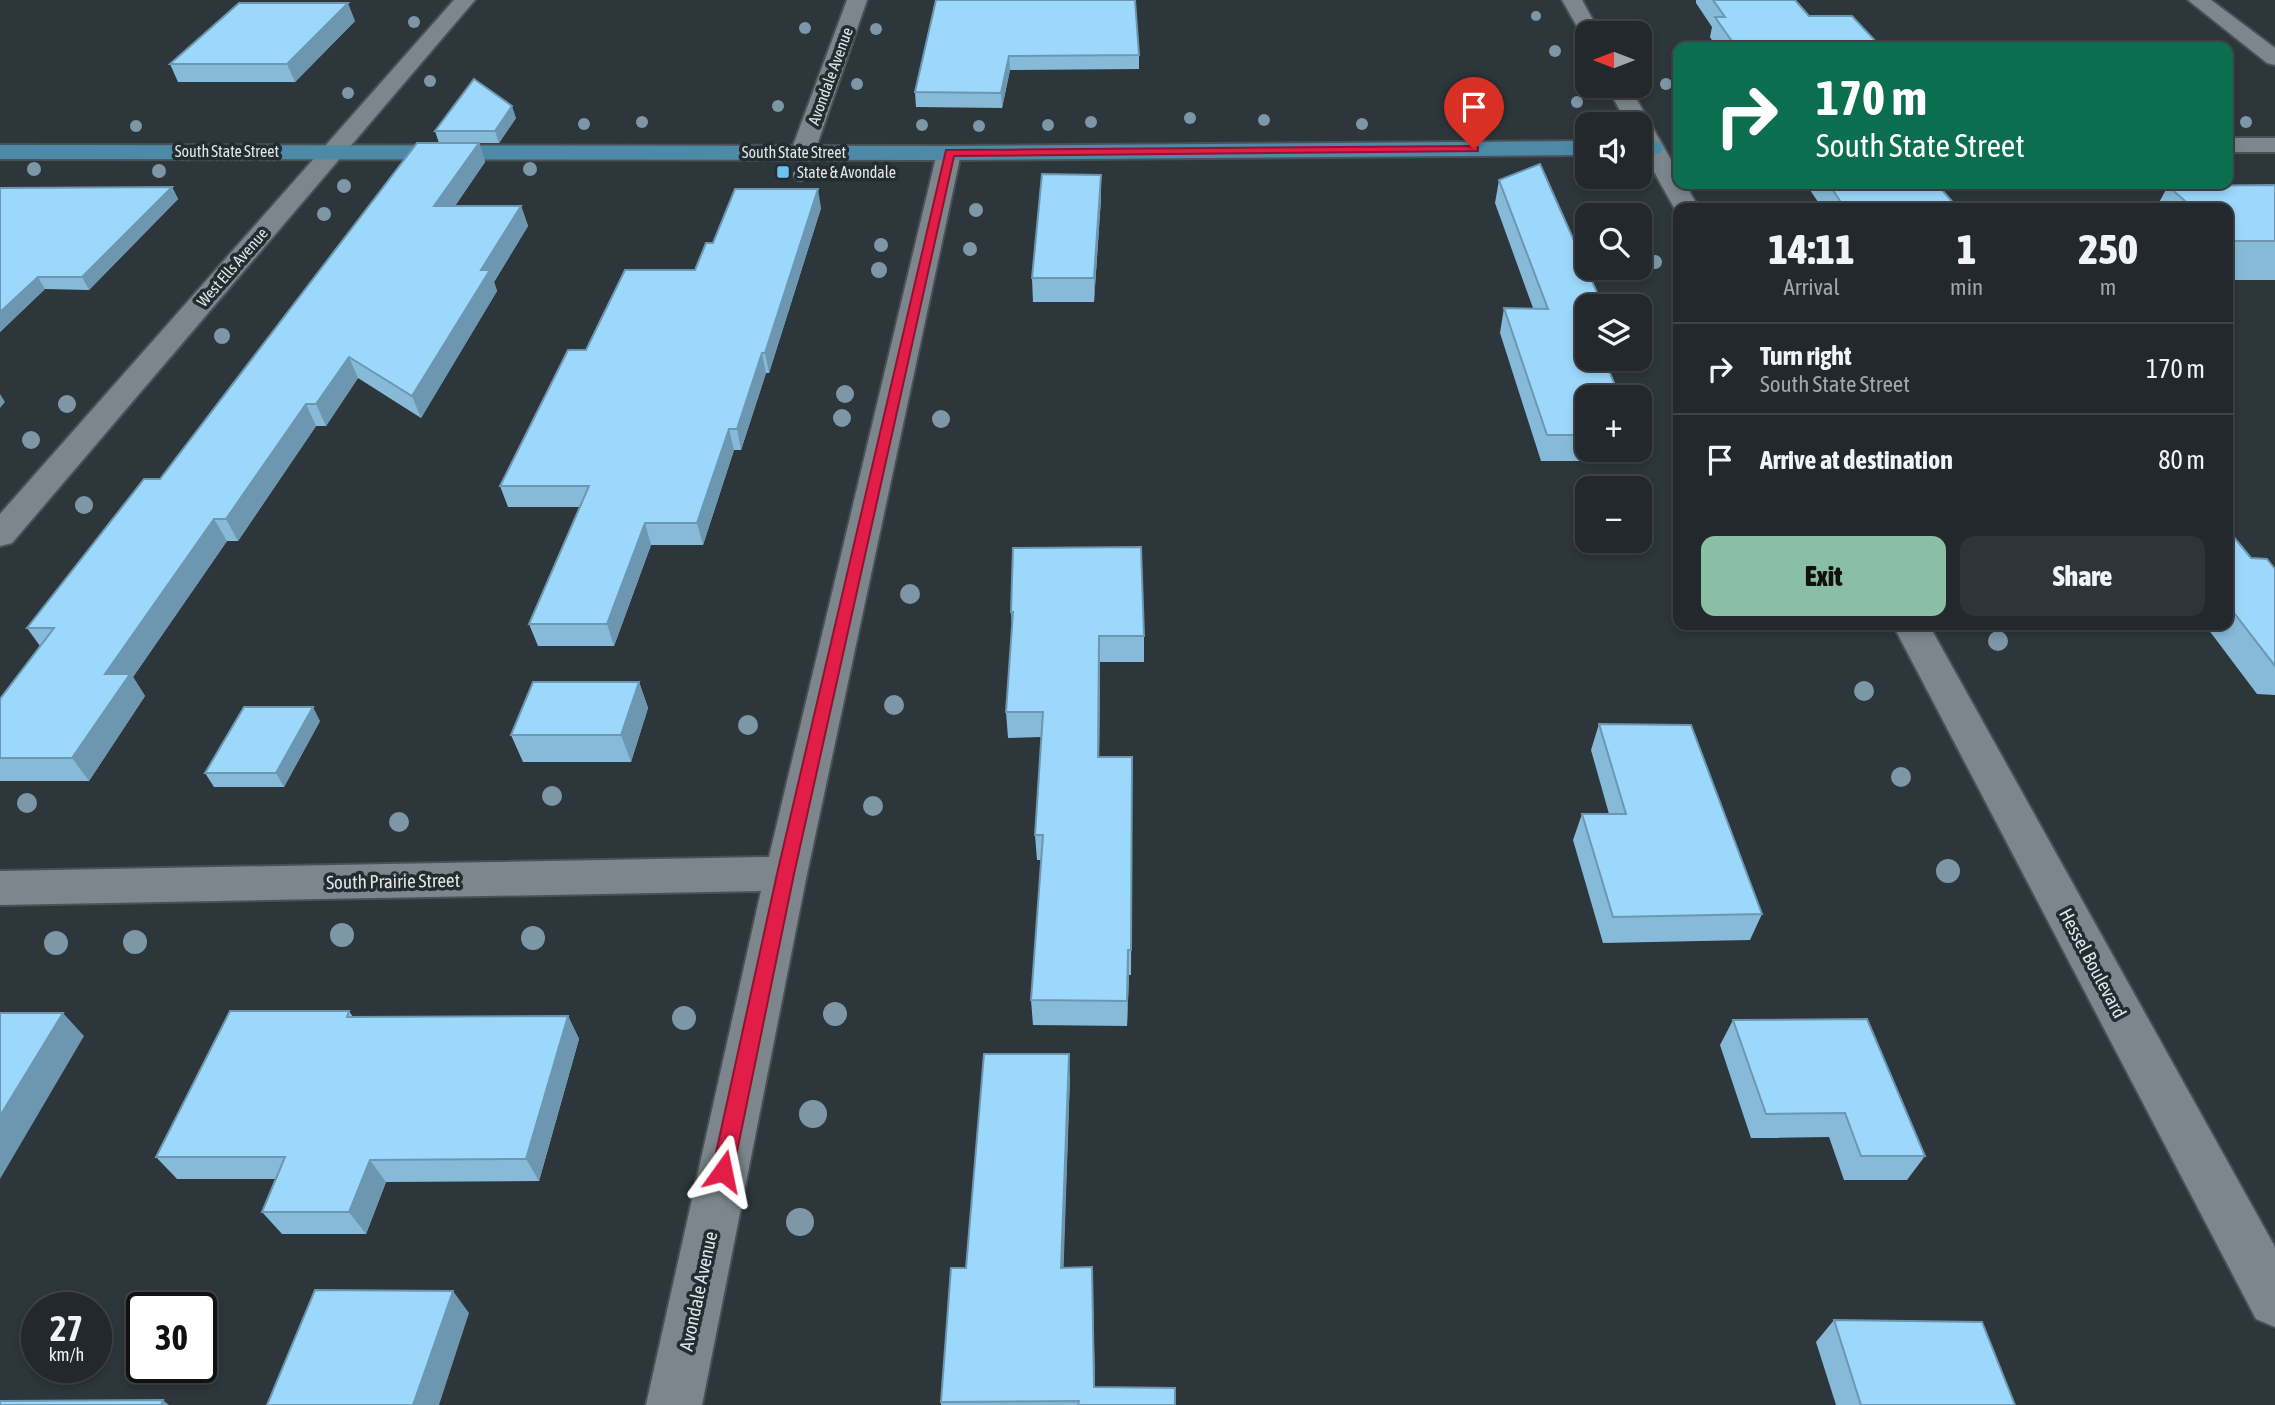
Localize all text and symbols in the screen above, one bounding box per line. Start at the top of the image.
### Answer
north arrow [1575,21,1652,98]
map controls [1575,21,1652,553]
street label: Avondale Avenue [804,25,856,127]
text: 170 m [1816,69,1927,125]
icon: right [1701,70,1792,161]
pin [1444,77,1504,149]
icon: arrive [1455,88,1493,126]
button: sound [1575,112,1652,189]
text: South State Street [1816,127,2025,164]
street label: South State Street [175,142,280,160]
street label: South State Street [742,143,847,161]
place label: State & Avondale [797,163,896,181]
marker: State & Avondale [775,164,791,180]
button: search [1575,203,1652,280]
street label: West Ells Avenue [193,224,271,310]
text: 14:11 [1768,225,1855,273]
text: 1 [1957,225,1976,273]
text: 250 [2078,225,2138,273]
text: Arrival [1783,274,1840,300]
text: min [1950,274,1983,300]
text: m [2100,274,2116,300]
button: layers [1575,294,1652,371]
text: Turn right [1760,341,1851,371]
icon: right [1701,350,1739,388]
text: 170 m [2146,354,2205,384]
text: South State Street [1760,371,1910,397]
button: + [1575,385,1652,462]
icon: arrive [1701,441,1739,479]
text: Arrive at destination [1760,445,1953,475]
text: 80 m [2158,445,2205,475]
button: − [1575,476,1652,553]
button: Exit [1701,536,1946,616]
button: Share [1960,536,2205,616]
street label: South Prairie Street [326,869,460,893]
street label: Hessel Boulevard [2055,904,2131,1022]
position arrow [686,1134,760,1208]
street label: Avondale Avenue [675,1229,721,1353]
speed limit sign: 30 [126,1292,217,1383]
text: 27 [50,1308,83,1348]
text: km/h [49,1344,84,1365]

